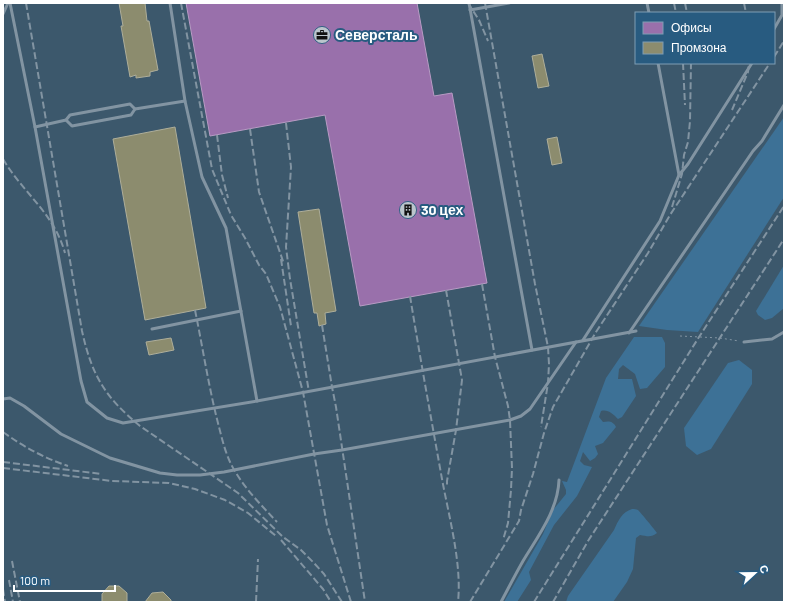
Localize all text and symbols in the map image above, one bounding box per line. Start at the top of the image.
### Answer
legend [635,12,775,64]
text: Офисы [671,20,712,35]
office icon: Северсталь [312,25,332,45]
place label: Северсталь [335,26,418,43]
text: Промзона [671,40,727,55]
building icon: 30 цех [398,200,418,220]
place label: 30 цех [421,201,464,218]
north arrow [735,553,775,593]
text: С [757,563,772,575]
scale bar [14,567,115,593]
text: 100 m [20,573,50,587]

